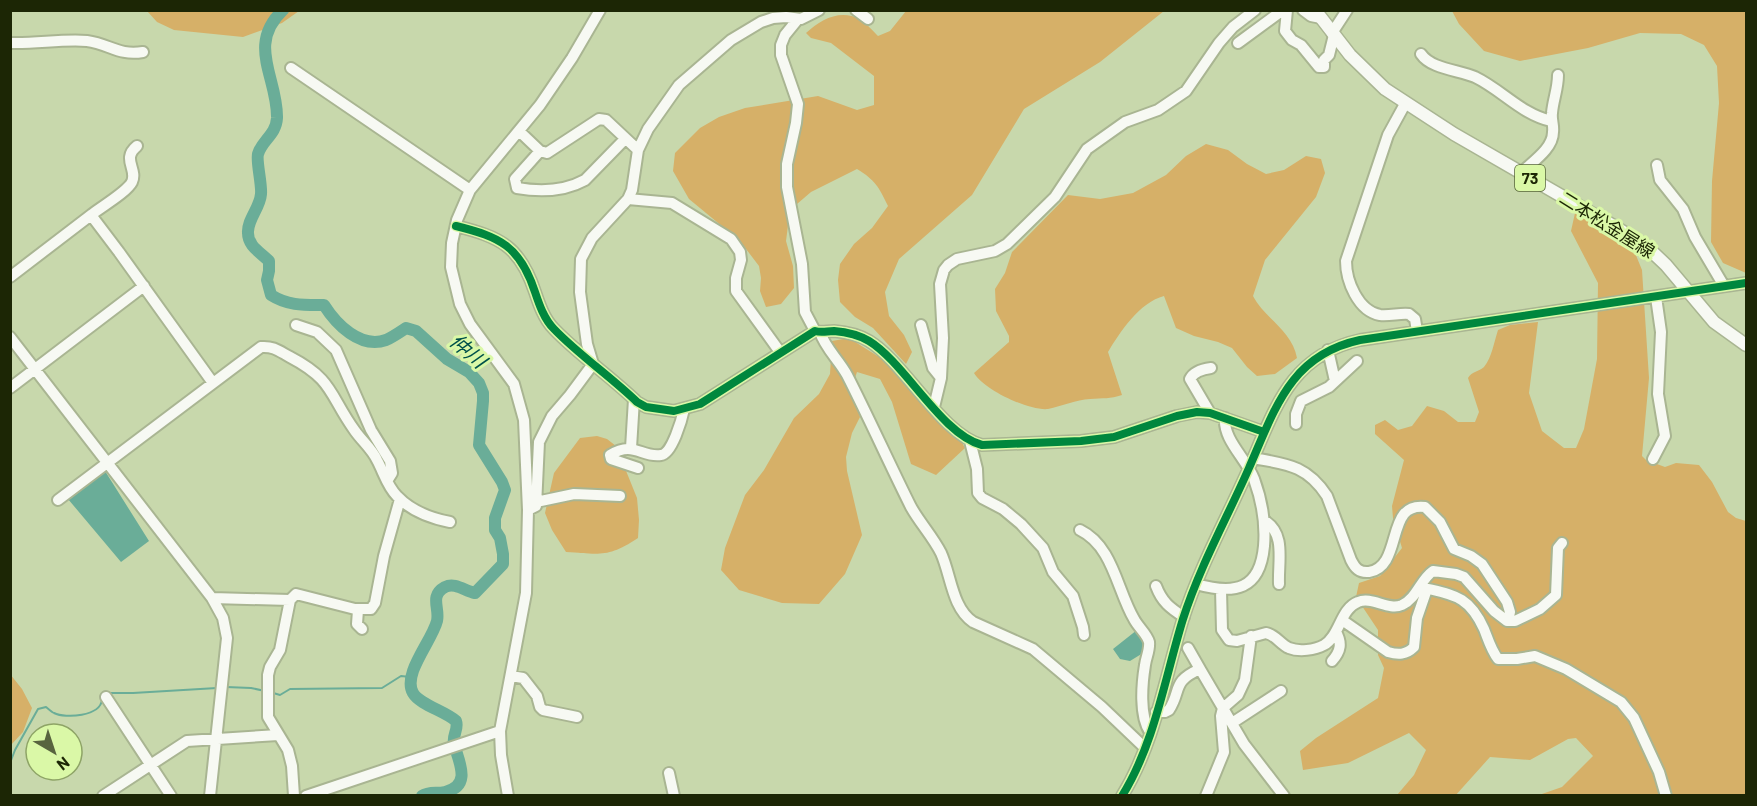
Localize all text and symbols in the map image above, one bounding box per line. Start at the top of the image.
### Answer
road number: 73 [1515,165,1545,191]
street label: 二本松金屋線 [1556,186,1659,262]
water label: 仲川 [446,328,493,374]
north arrow [24,722,84,782]
text: N [54,753,74,775]

